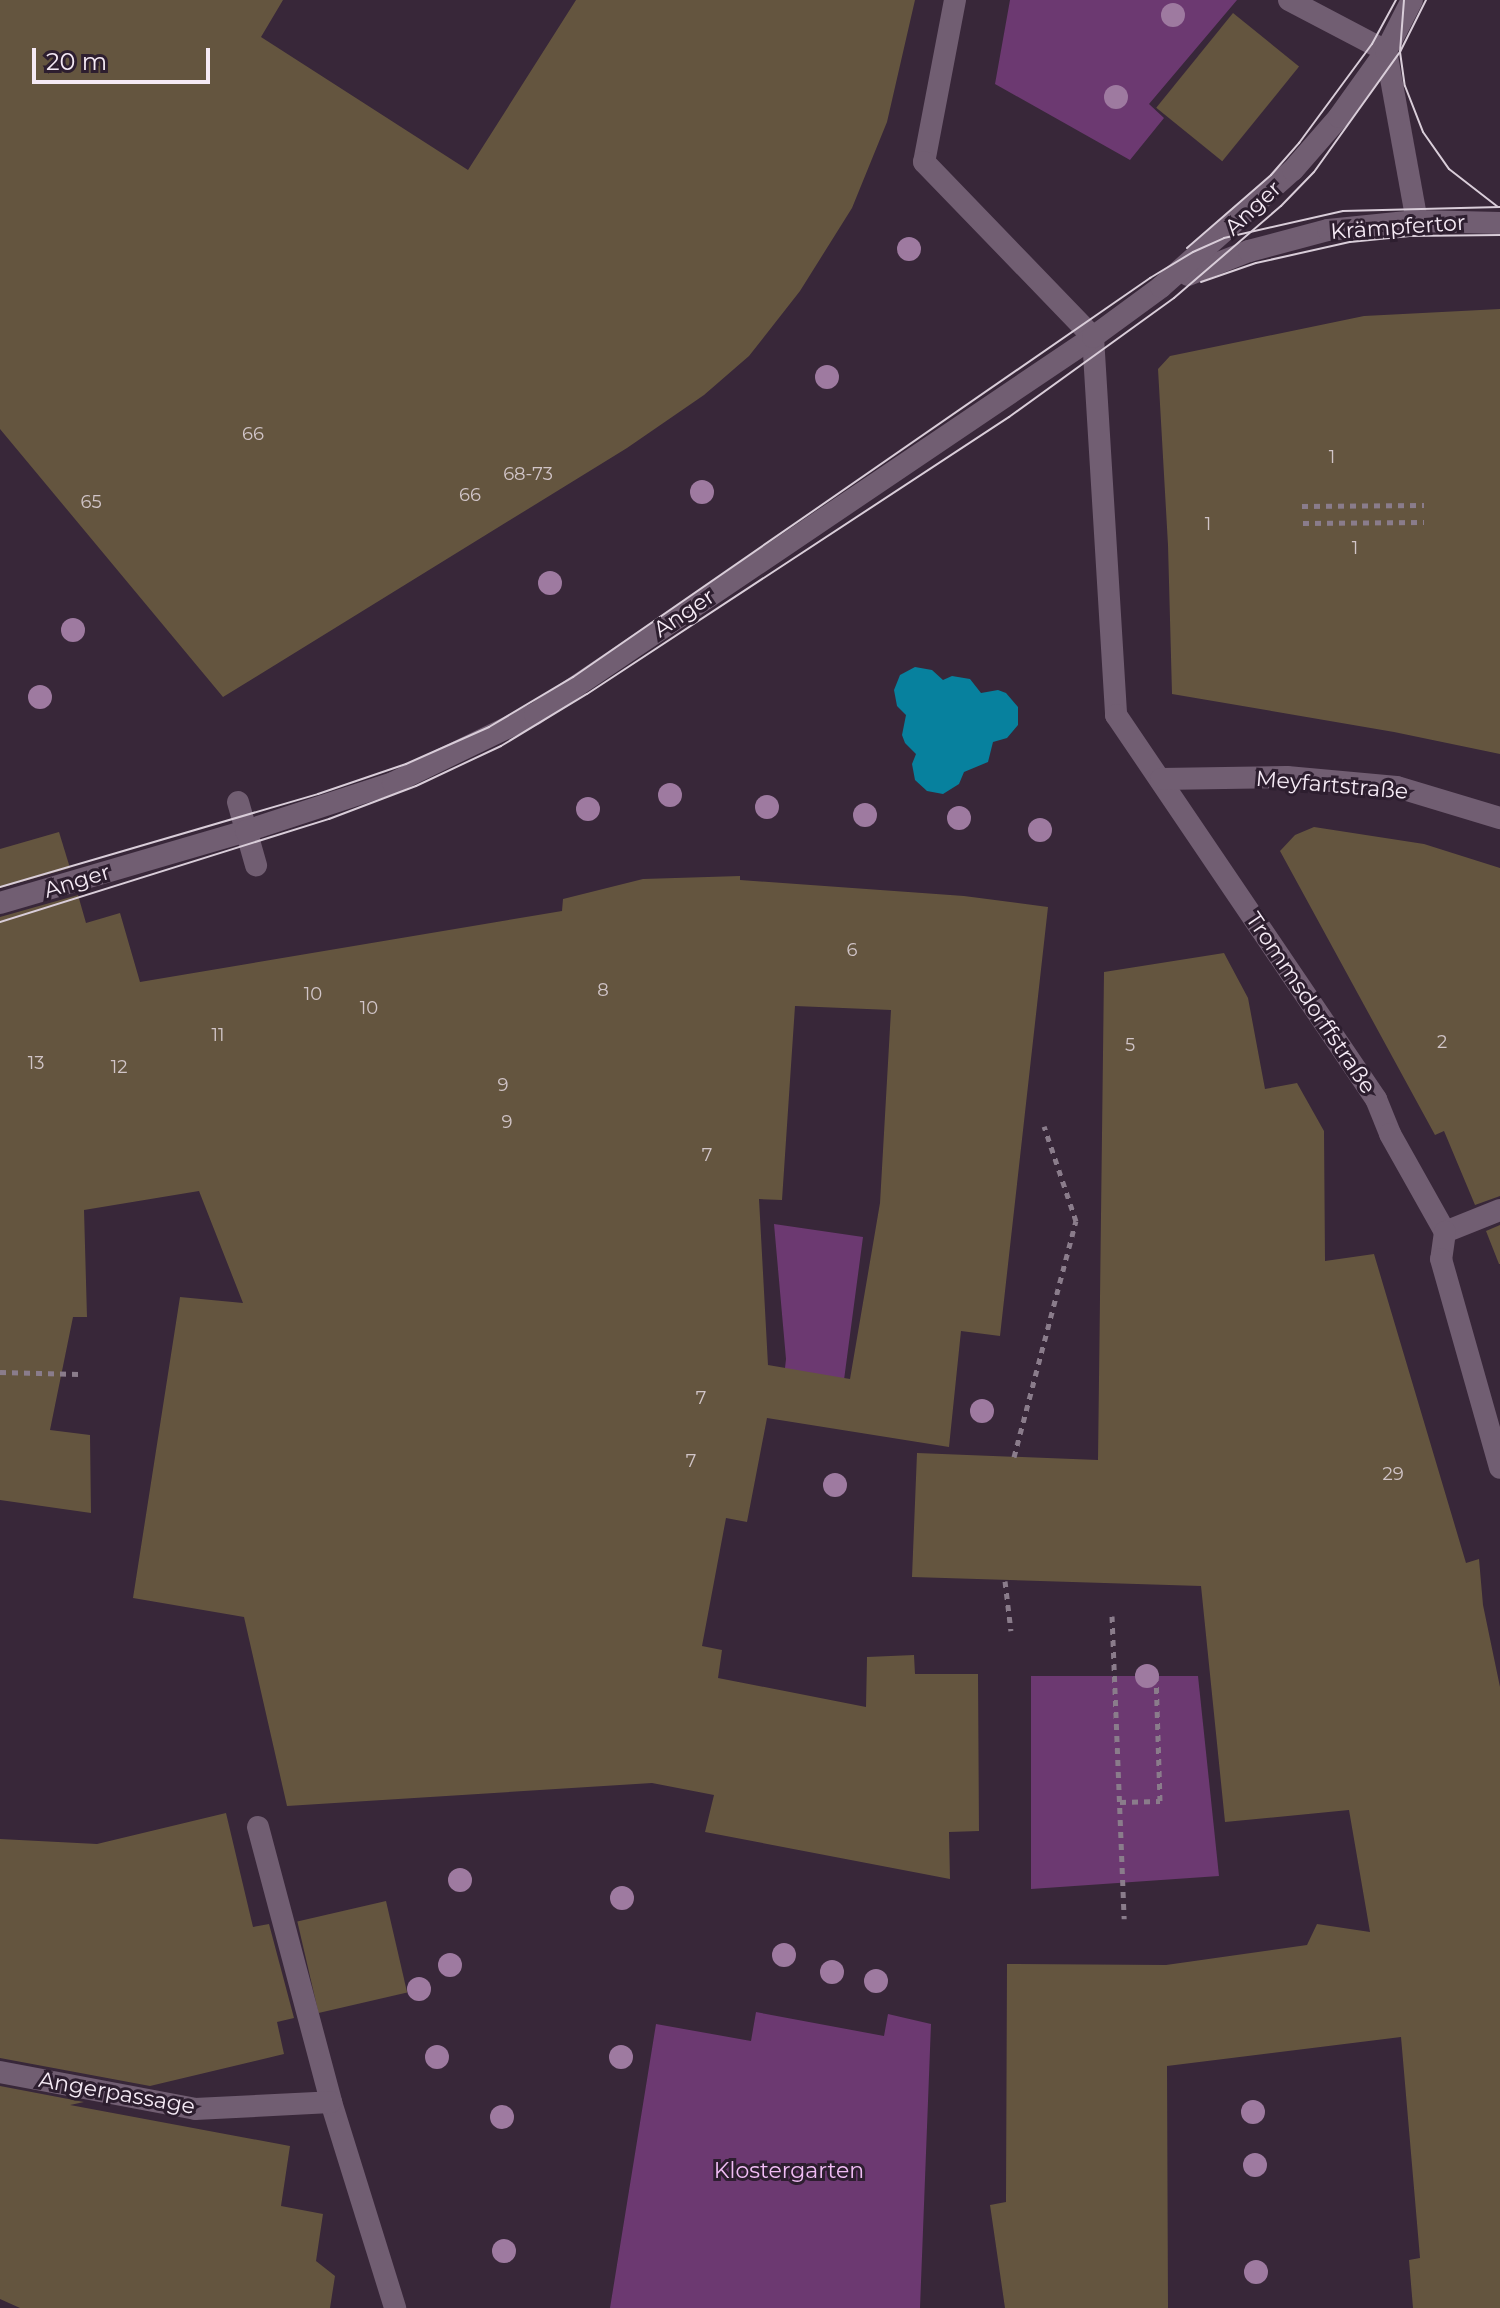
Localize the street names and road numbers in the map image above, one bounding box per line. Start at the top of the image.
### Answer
street label: Anger [1219,175,1287,241]
street label: Krämpfertor [1330,209,1466,245]
street label: Anger [649,583,719,643]
street label: Meyfartstraße [1255,765,1409,805]
street label: Anger [41,858,113,904]
street label: Trommsdorffstraße [1240,907,1382,1099]
street label: Angerpassage [37,2066,197,2120]

